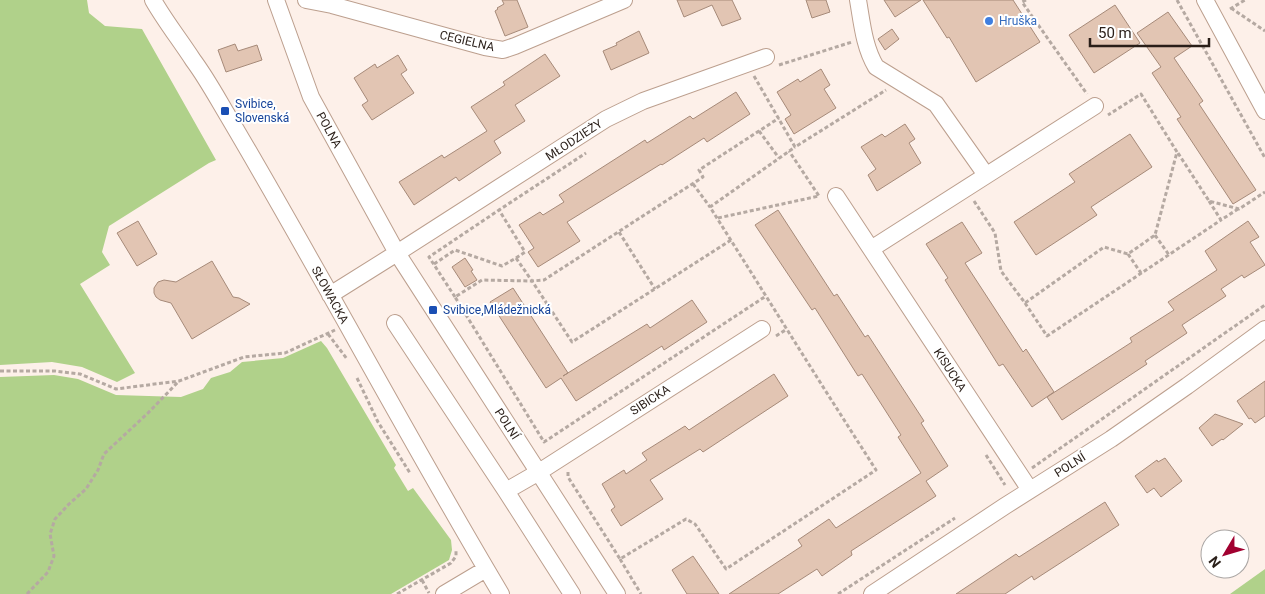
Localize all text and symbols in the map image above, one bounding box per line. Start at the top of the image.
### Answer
place label: Hruška [999,14,1037,28]
marker: Hruška [983,15,995,27]
scale bar [1090,15,1209,47]
text: 50 m [1098,24,1132,42]
street label: CEGIELNA [438,28,496,54]
place label: Svibice, Slovenská [235,97,289,125]
marker: Svibice, Slovenská [219,105,231,117]
street label: POLNA [313,110,345,150]
street label: MŁODZIEŻY [543,115,606,163]
street label: SŁOWACKA [309,264,352,326]
place label: Svibice,Mládežnická [443,303,551,317]
marker: Svibice,Mládežnická [427,304,439,316]
street label: KISUCKA [931,346,969,394]
street label: SIBICKA [628,382,673,418]
street label: POLNÍ [492,405,523,443]
street label: POLNÍ [1051,449,1089,480]
north arrow [1200,529,1250,579]
text: N [1205,553,1224,571]

